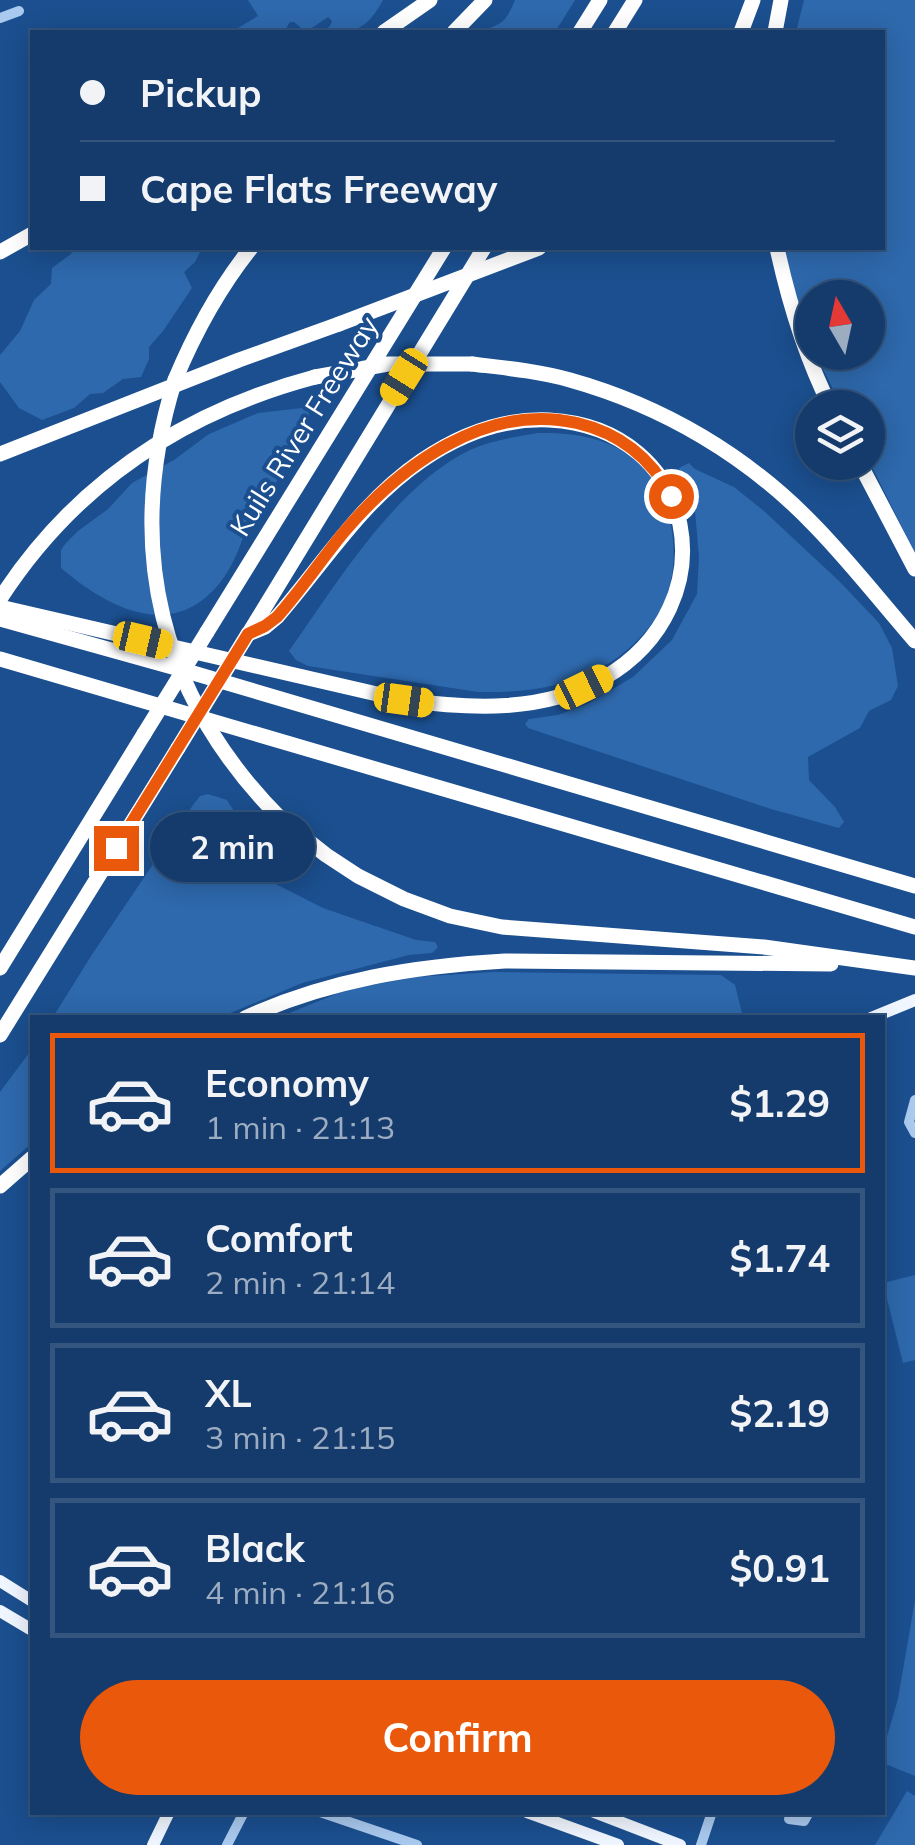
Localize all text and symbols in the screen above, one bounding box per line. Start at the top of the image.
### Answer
text: Pickup [140,69,262,117]
text: Cape Flats Freeway [140,165,497,213]
north arrow [795,280,885,370]
map controls [795,280,885,480]
street label: Kuils River Freeway [222,309,385,542]
car [375,344,433,410]
button: layers [795,390,885,480]
route start [649,474,694,519]
car [110,619,176,661]
car [550,660,618,714]
car [372,681,436,719]
callout: 2 min [151,813,316,883]
route end [94,826,139,871]
text: 2 min [190,827,275,867]
icon: car [85,1058,175,1148]
text: Economy [205,1059,369,1107]
text: $1.29 [729,1079,830,1127]
text: 1 min · 21:13 [205,1107,395,1147]
icon: car [85,1213,175,1303]
text: Comfort [205,1214,353,1262]
text: $1.74 [729,1234,830,1282]
text: 2 min · 21:14 [205,1262,395,1302]
icon: car [85,1368,175,1458]
text: XL [205,1369,252,1417]
text: $2.19 [729,1389,830,1437]
text: 3 min · 21:15 [205,1417,395,1457]
icon: car [85,1523,175,1613]
text: Black [205,1524,305,1572]
text: $0.91 [729,1544,830,1592]
text: 4 min · 21:16 [205,1572,395,1612]
button: Confirm [80,1680,835,1795]

